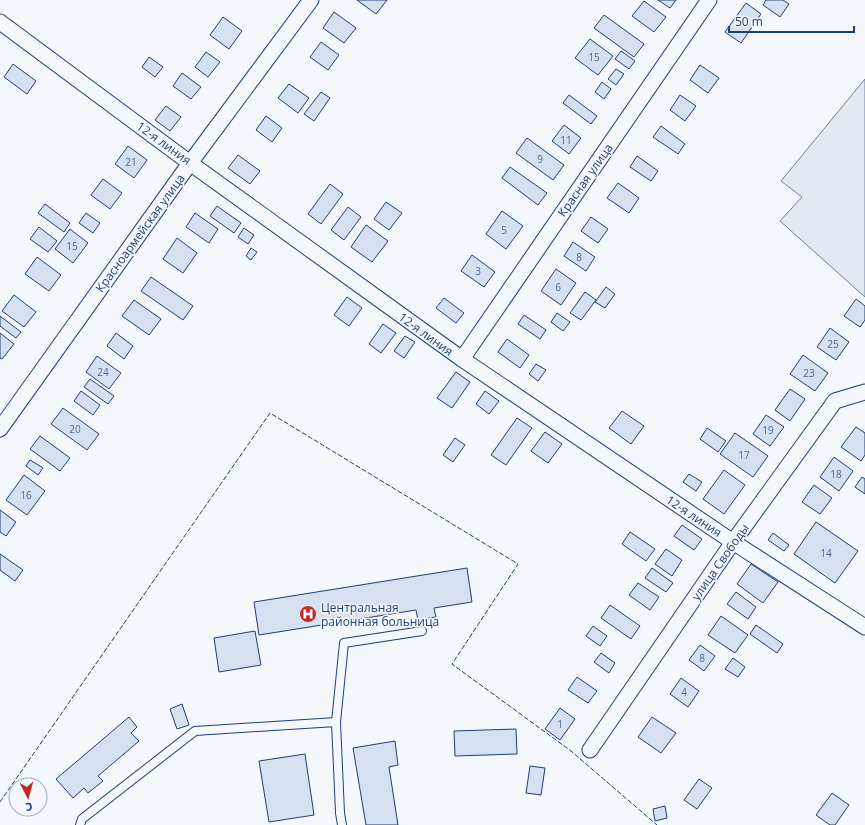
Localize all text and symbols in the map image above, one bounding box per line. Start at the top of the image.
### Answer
scale bar [729,8,854,34]
text: 50 m [735,13,763,30]
house number: 15 [588,50,600,64]
street label: 12-я линия [133,117,195,169]
house number: 11 [560,133,572,147]
street label: Красная улица [553,140,617,220]
house number: 9 [537,152,543,166]
house number: 21 [125,155,137,169]
street label: Красноармейская улица [91,171,189,295]
house number: 5 [501,223,507,237]
house number: 15 [66,239,78,253]
house number: 8 [576,250,582,264]
house number: 3 [475,264,481,278]
house number: 6 [555,280,561,294]
street label: 12-я линия [395,308,457,360]
house number: 25 [827,337,839,351]
house number: 24 [97,365,109,379]
house number: 23 [803,366,815,380]
house number: 20 [69,422,81,436]
house number: 19 [762,423,774,437]
house number: 17 [738,448,750,462]
house number: 18 [830,467,842,481]
house number: 16 [20,488,32,502]
street label: 12-я линия [663,491,725,541]
street label: улица Свободы [687,520,753,604]
house number: 14 [820,546,832,560]
place label: Центральная районная больница [321,599,439,630]
hospital icon: Центральная районная больница [298,604,318,624]
house number: 8 [699,651,705,665]
house number: 4 [681,685,687,699]
house number: 1 [557,717,563,731]
north arrow [8,777,48,817]
text: С [25,800,33,815]

